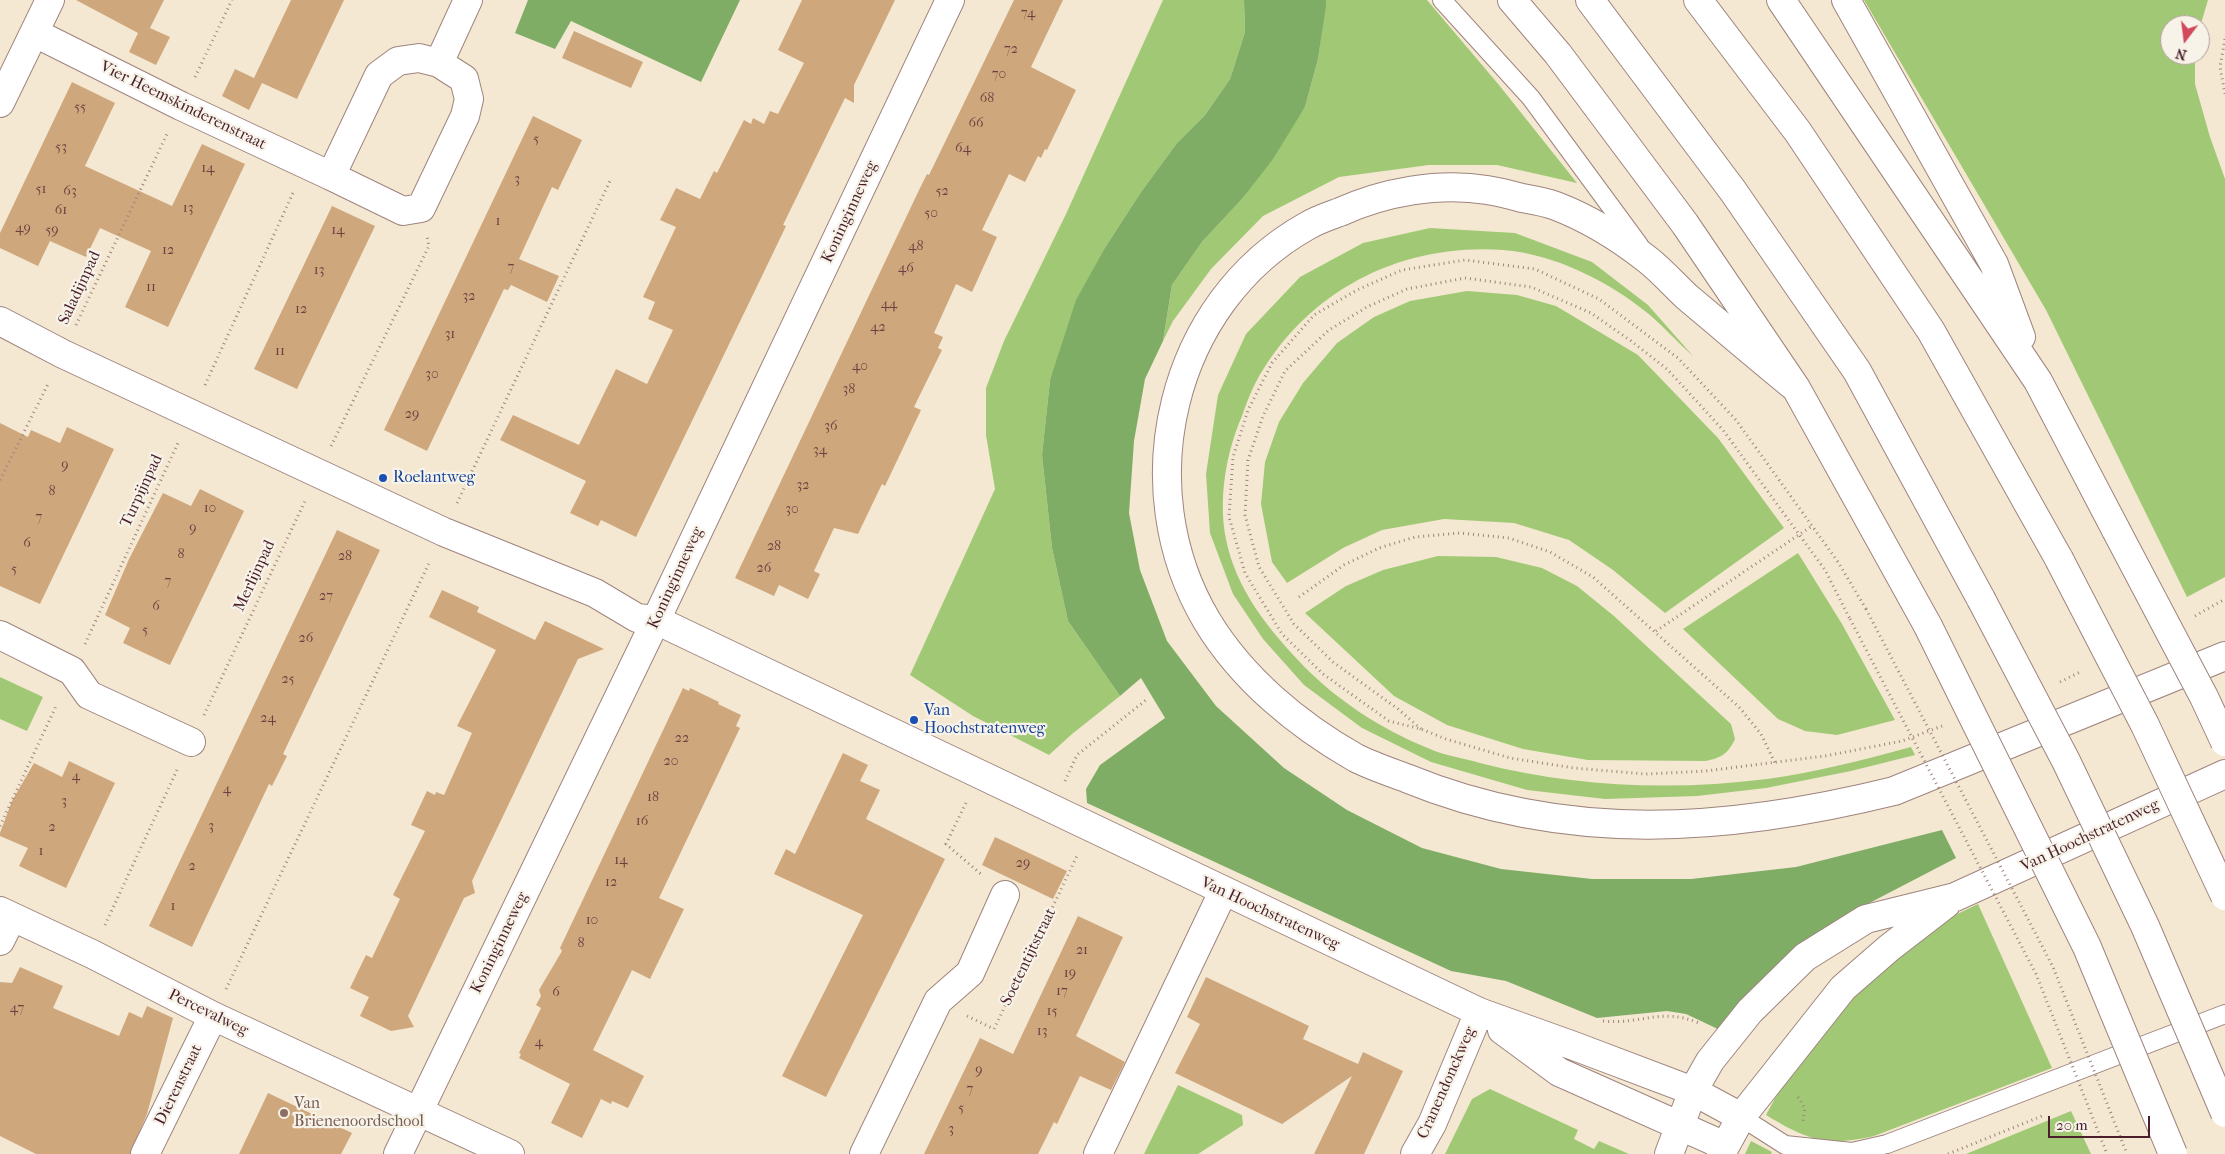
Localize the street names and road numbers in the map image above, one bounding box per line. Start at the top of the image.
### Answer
street label: Vier Heemskinderenstraat [97,57,269,155]
street label: Koninginneweg [818,158,882,266]
street label: Saladijnpad [55,248,105,328]
street label: Turpijnpad [117,452,167,530]
street label: Koninginneweg [644,524,708,632]
street label: Merlijnpad [230,537,280,615]
street label: Van Hoochstratenweg [2018,795,2162,877]
street label: Van Hoochstratenweg [1198,873,1342,955]
street label: Koninginneweg [467,889,533,997]
street label: Soetentijtstraat [997,905,1061,1009]
street label: Percevalweg [165,985,251,1041]
street label: Cranendonckweg [1414,1024,1480,1142]
street label: Dierenstraat [151,1041,207,1129]

